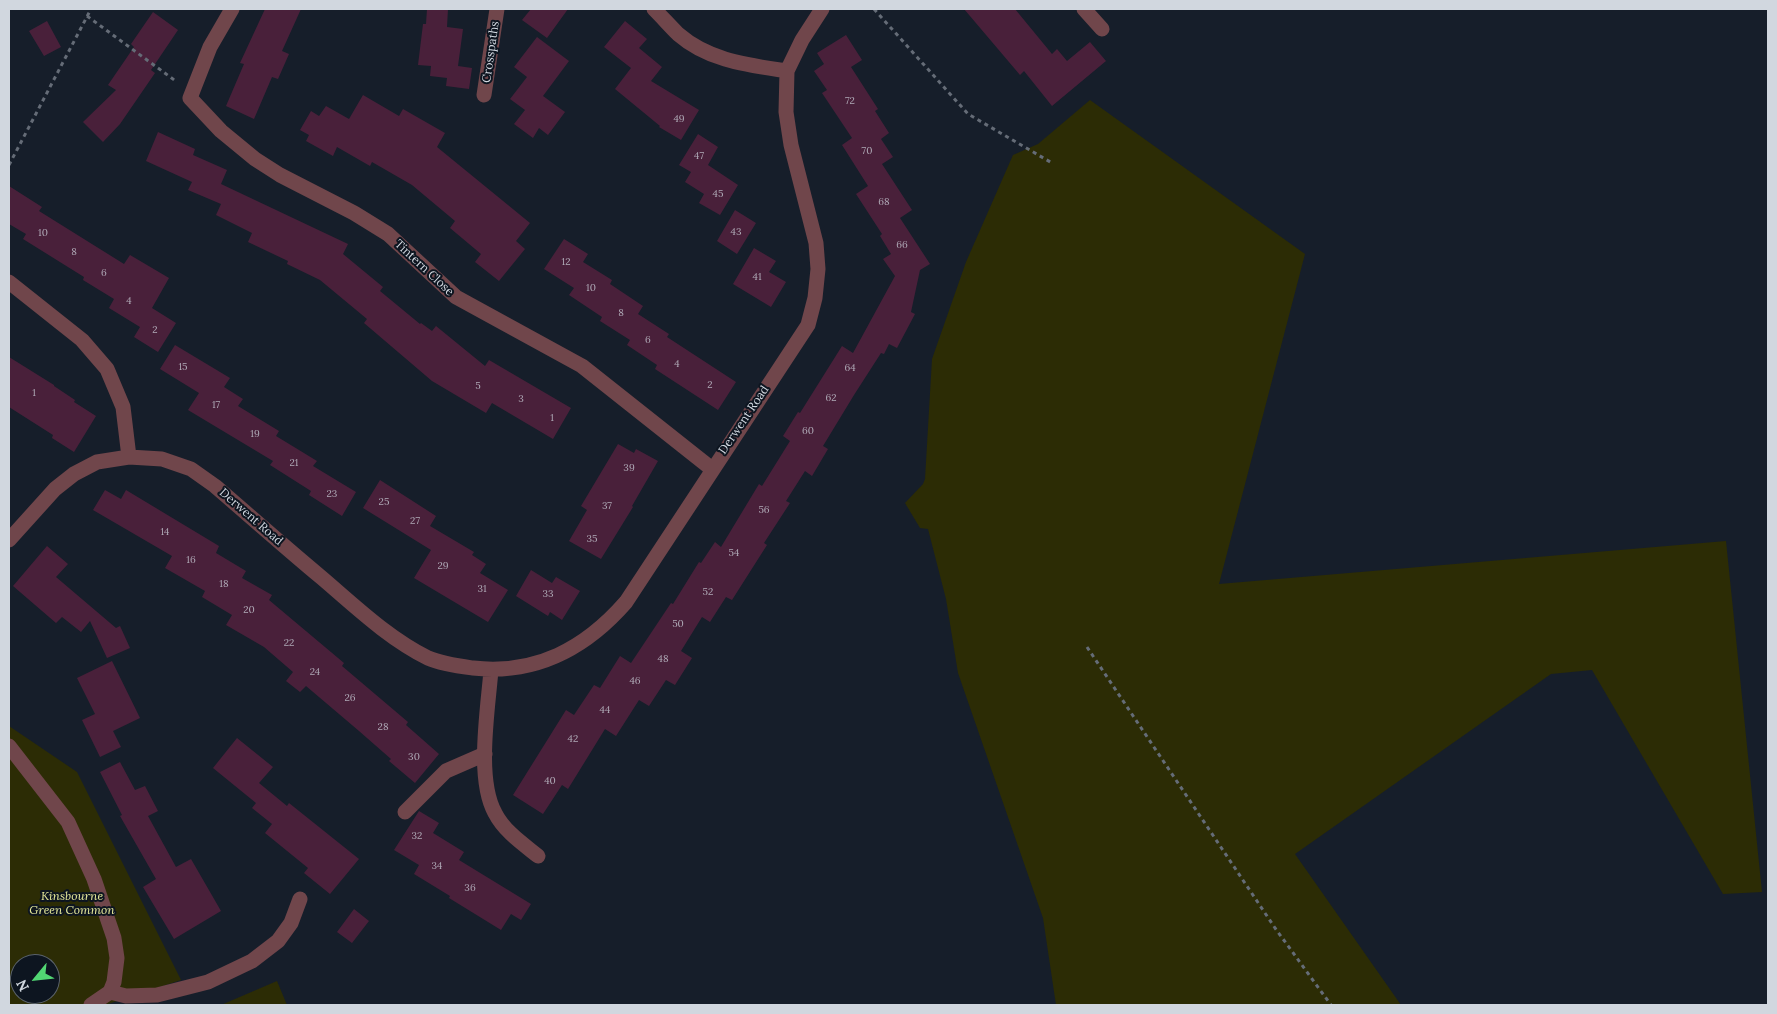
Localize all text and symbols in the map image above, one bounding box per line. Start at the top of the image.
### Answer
street label: Crosspaths [480,20,502,84]
house number: 72 [845,95,855,107]
house number: 49 [673,113,685,125]
house number: 70 [862,145,872,157]
house number: 47 [694,150,704,162]
house number: 45 [713,188,723,200]
house number: 68 [878,196,890,208]
house number: 43 [731,226,741,238]
house number: 10 [38,227,48,239]
street label: Tintern Close [391,237,457,299]
house number: 66 [896,239,908,251]
house number: 8 [71,246,77,258]
house number: 12 [561,256,571,268]
house number: 6 [101,267,107,279]
house number: 41 [752,271,762,283]
house number: 10 [586,282,596,294]
house number: 4 [126,295,132,307]
house number: 8 [618,307,624,319]
house number: 2 [152,324,158,336]
house number: 6 [645,334,651,346]
house number: 4 [674,358,680,370]
house number: 15 [178,361,188,373]
house number: 64 [844,362,856,374]
house number: 2 [707,379,713,391]
house number: 5 [475,380,481,392]
street label: Derwent Road [716,383,772,457]
house number: 1 [32,387,36,399]
house number: 62 [825,392,837,404]
house number: 3 [518,393,524,405]
house number: 17 [212,399,220,411]
house number: 1 [550,412,554,424]
house number: 60 [802,425,814,437]
house number: 19 [250,428,260,440]
house number: 21 [289,457,299,469]
house number: 39 [623,462,635,474]
street label: Derwent Road [216,485,286,549]
house number: 23 [327,488,337,500]
house number: 25 [379,496,389,508]
house number: 37 [602,500,612,512]
house number: 56 [758,504,770,516]
house number: 27 [410,515,420,527]
house number: 14 [160,526,170,538]
house number: 35 [586,533,598,545]
house number: 54 [729,547,739,559]
house number: 16 [186,554,196,566]
house number: 29 [437,560,449,572]
house number: 18 [219,578,229,590]
house number: 31 [477,583,487,595]
house number: 52 [703,586,713,598]
house number: 33 [542,588,554,600]
house number: 20 [243,604,255,616]
house number: 50 [672,618,684,630]
house number: 22 [284,637,294,649]
house number: 48 [657,653,669,665]
house number: 24 [310,666,320,678]
house number: 46 [629,675,641,687]
house number: 26 [344,692,356,704]
house number: 44 [600,704,610,716]
house number: 28 [378,721,388,733]
house number: 42 [568,733,578,745]
house number: 30 [408,751,420,763]
house number: 40 [544,775,556,787]
house number: 32 [412,830,422,842]
house number: 34 [432,860,442,872]
house number: 36 [464,882,476,894]
park label: Kinsbourne Green Common [29,890,115,918]
north arrow [10,954,60,1004]
text: N [12,977,33,995]

